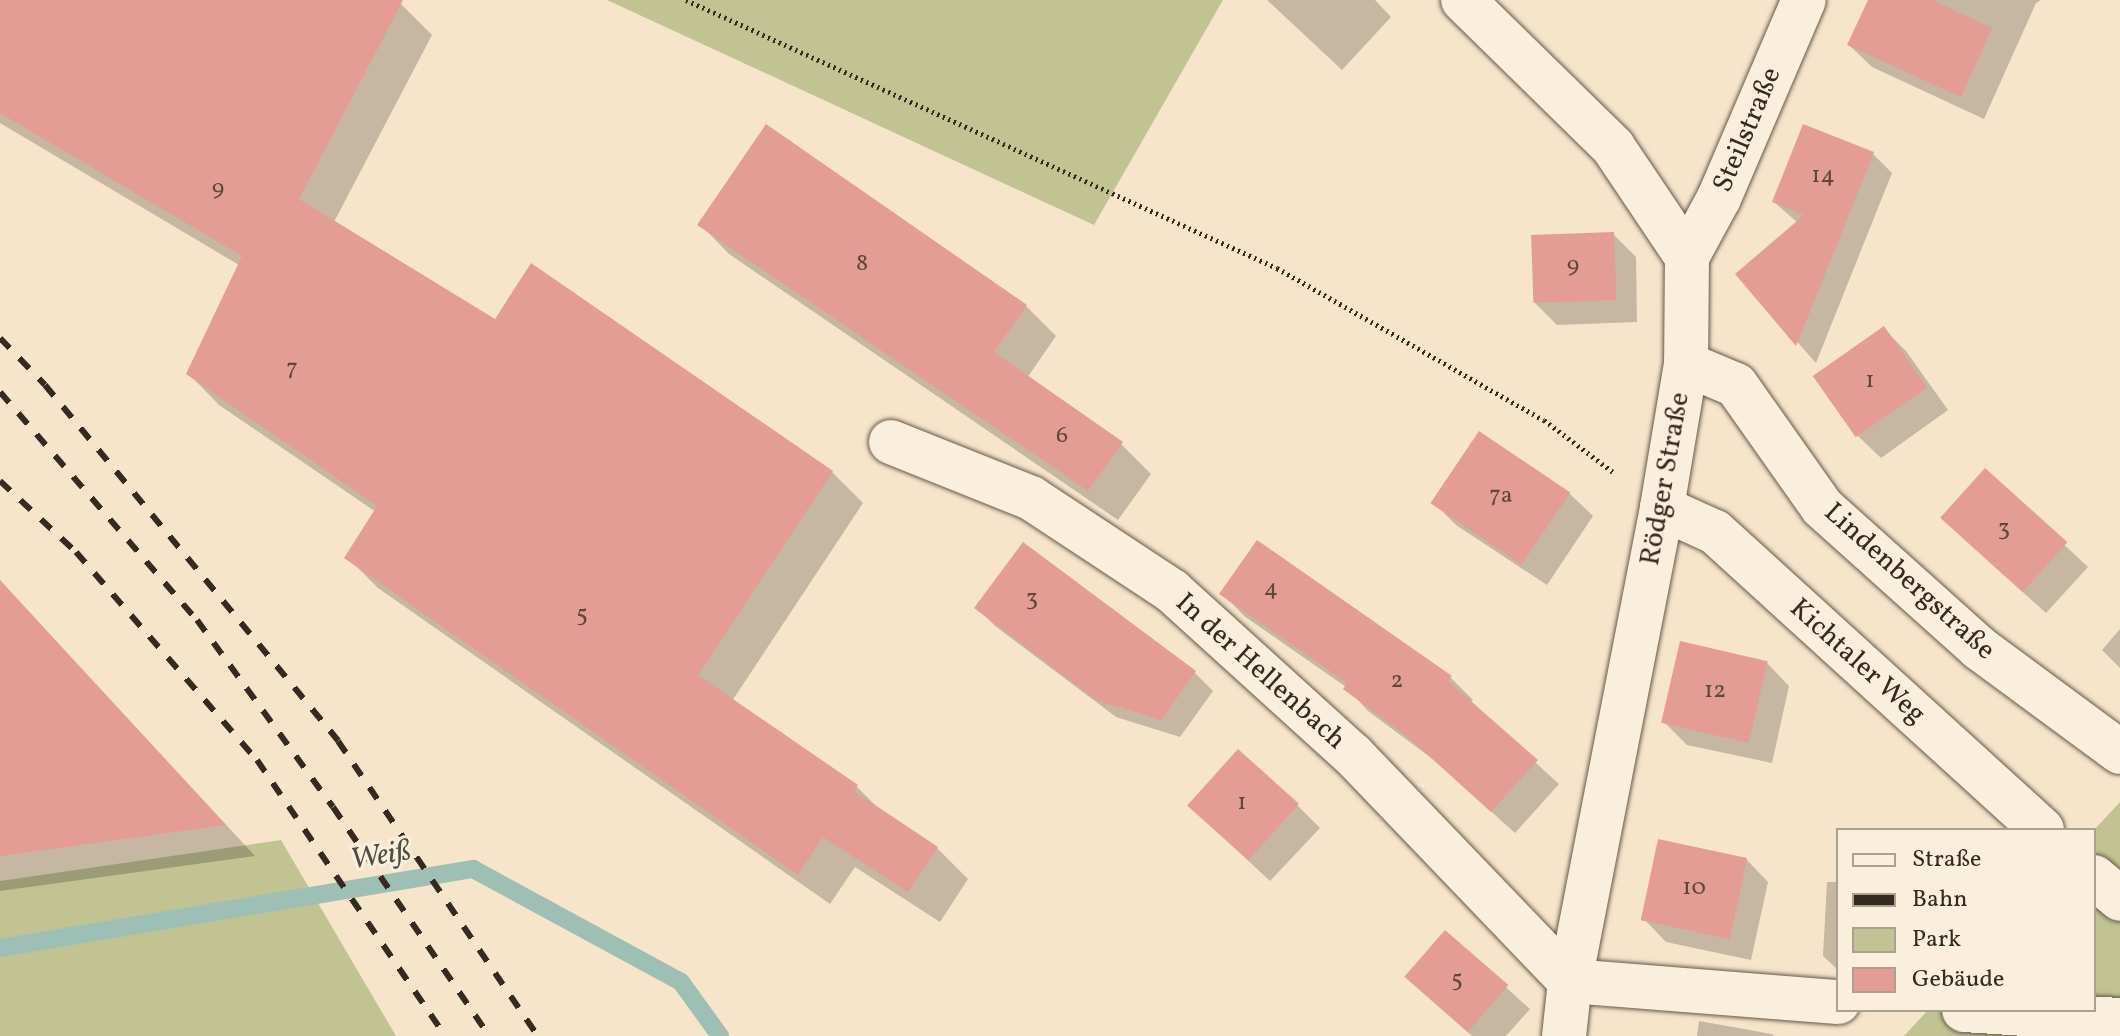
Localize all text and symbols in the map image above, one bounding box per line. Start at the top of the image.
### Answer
street label: Steilstraße [1707,62,1789,198]
house number: 14 [1811,163,1835,191]
house number: 9 [212,176,224,204]
house number: 8 [856,251,868,279]
house number: 9 [1567,253,1579,281]
house number: 7 [286,356,298,384]
house number: 1 [1865,368,1875,396]
street label: Rödger Straße [1634,390,1698,568]
house number: 6 [1056,423,1068,451]
house number: 7a [1489,483,1513,511]
street label: Lindenbergstraße [1816,496,2002,668]
house number: 3 [1998,516,2010,544]
house number: 4 [1264,576,1278,604]
house number: 3 [1026,586,1038,614]
street label: In der Hellenbach [1168,587,1352,757]
street label: Kichtaler Weg [1782,592,1932,732]
house number: 5 [576,602,588,630]
house number: 2 [1391,668,1403,696]
house number: 12 [1704,678,1726,706]
house number: 1 [1237,790,1247,818]
legend [1836,828,2096,1012]
water label: Weiß [348,833,414,879]
text: Straße [1912,843,1981,877]
house number: 10 [1682,875,1706,903]
text: Bahn [1912,883,1968,917]
text: Park [1912,923,1961,957]
text: Gebäude [1912,963,2004,997]
house number: 5 [1451,967,1463,995]

